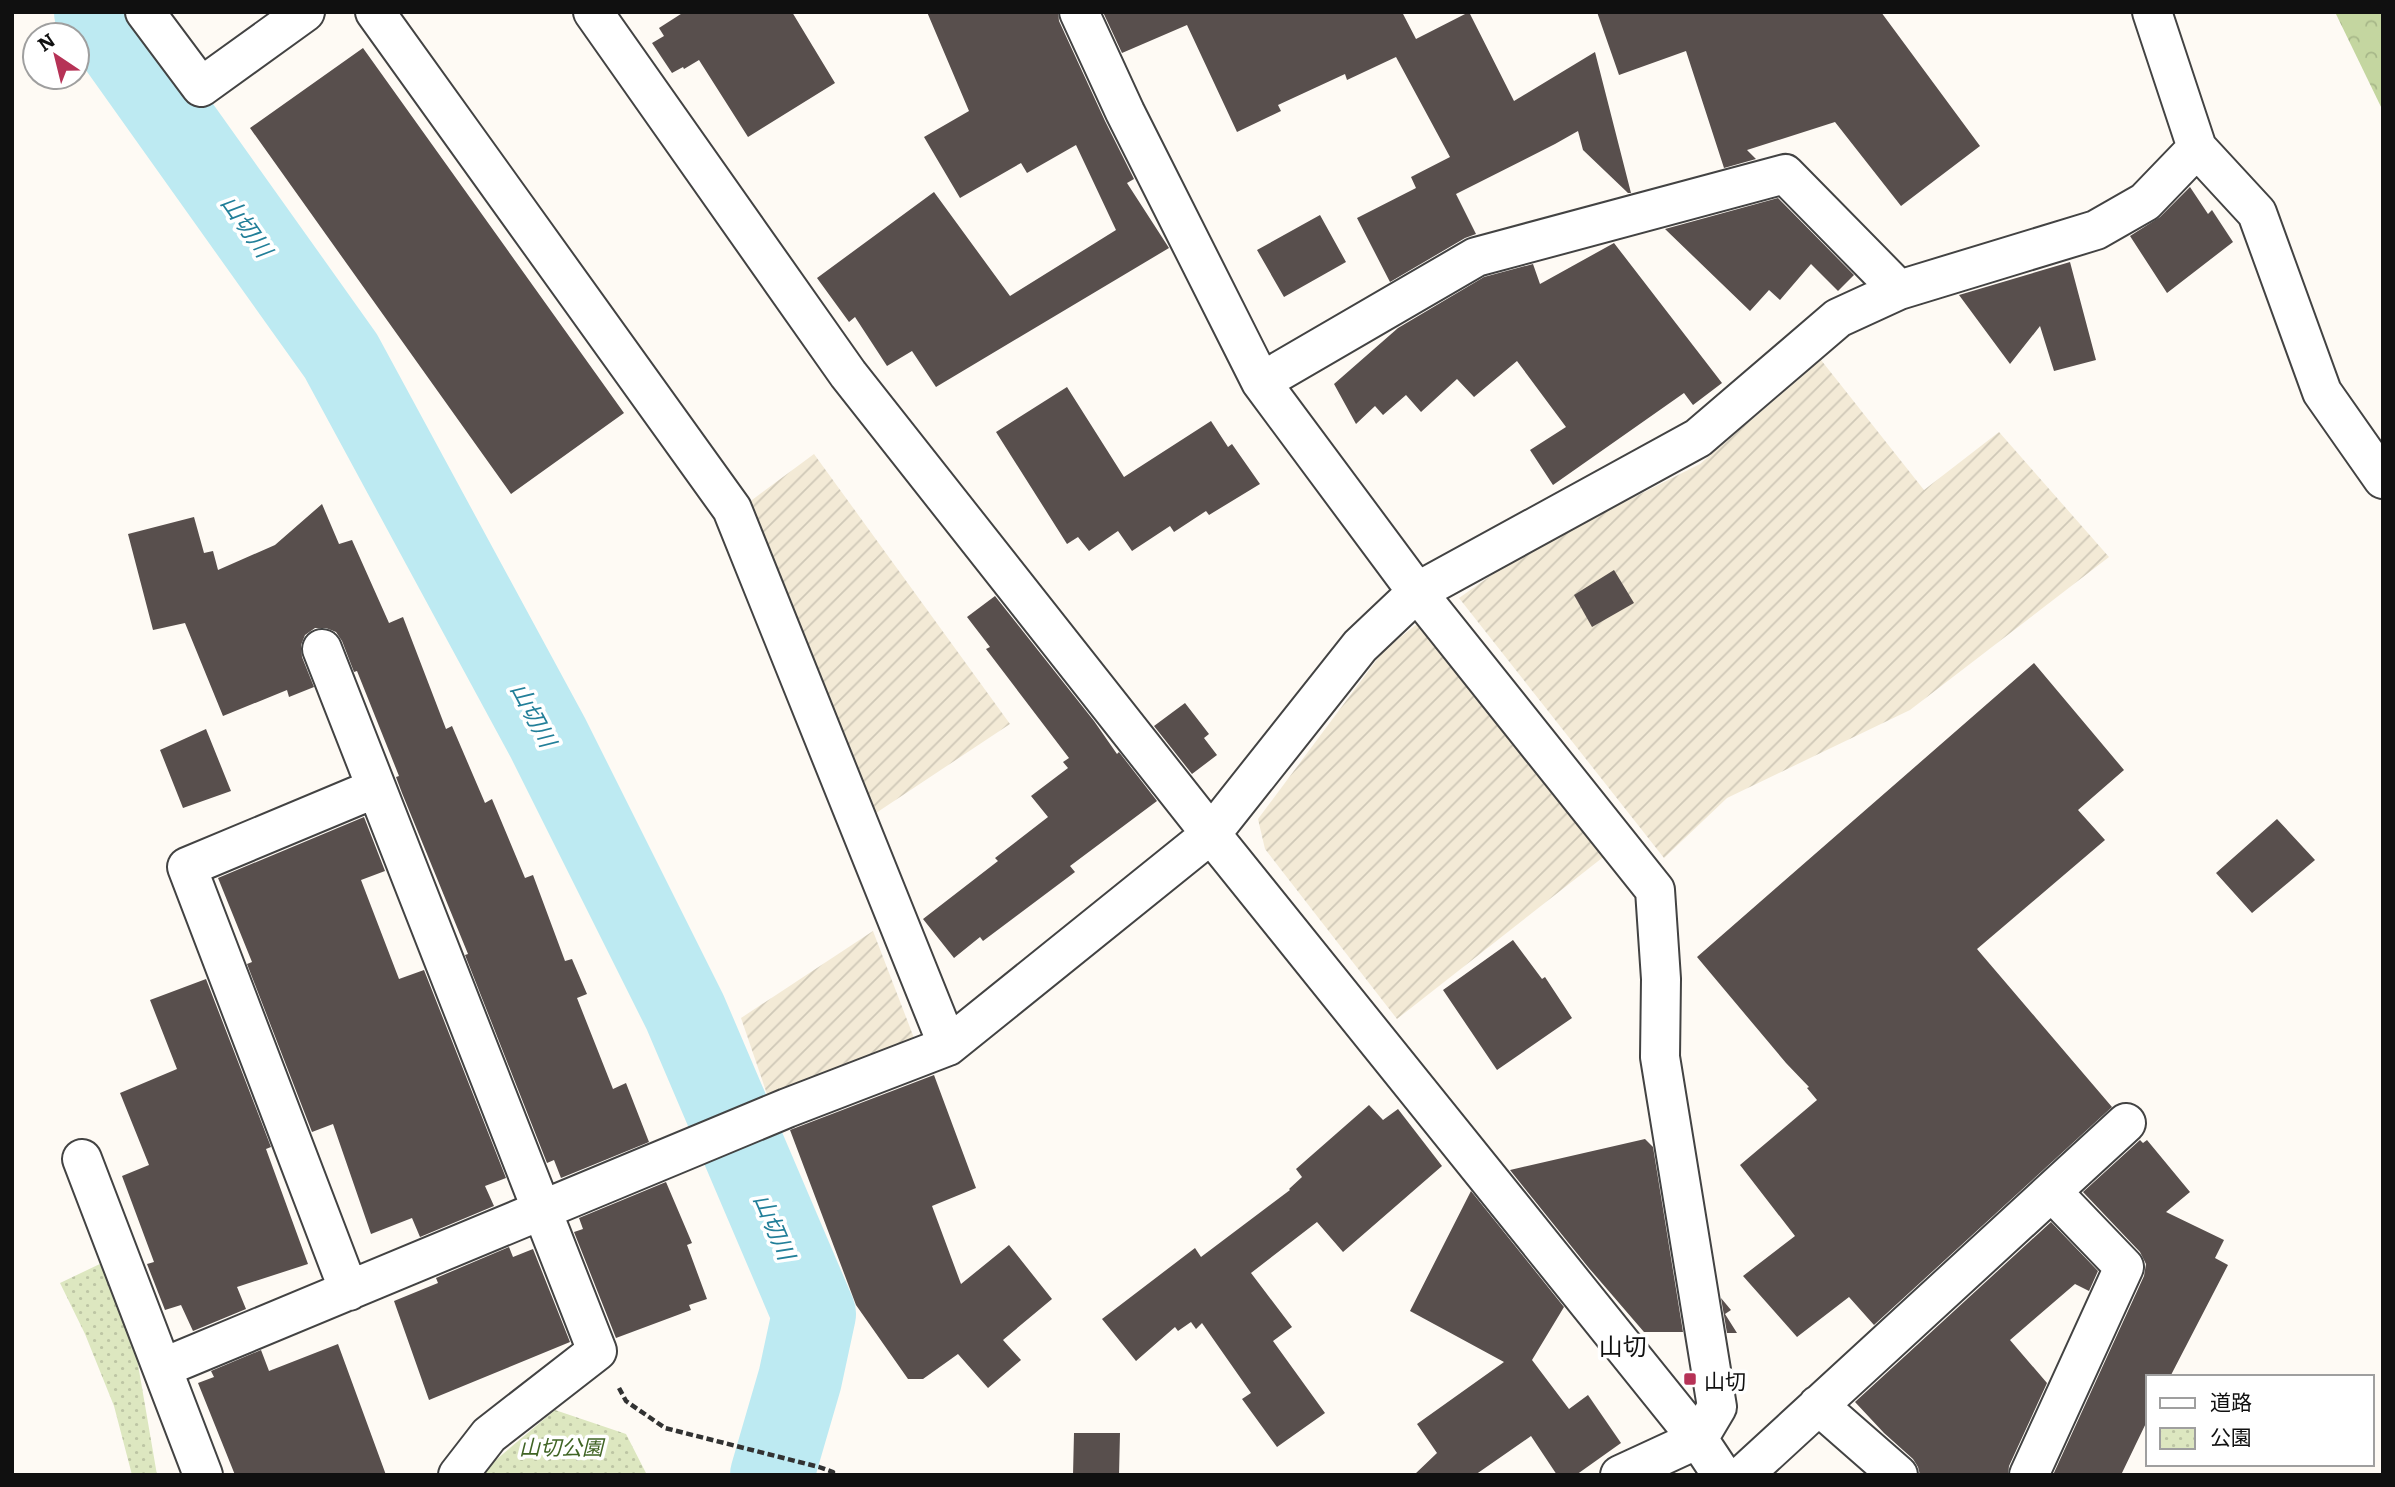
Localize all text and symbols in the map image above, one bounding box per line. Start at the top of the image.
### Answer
north arrow [21,21,91,91]
text: N [31,25,60,57]
water label: 山切川 [214,187,283,265]
water label: 山切川 [504,676,568,755]
water label: 山切川 [747,1188,806,1267]
district label: 山切 [1599,1327,1647,1362]
place label: 山切 [1704,1364,1746,1395]
marker: 山切 [1682,1371,1698,1387]
legend [2146,1375,2374,1466]
text: 道路 [2210,1385,2252,1416]
text: 公園 [2210,1420,2252,1451]
park label: 山切公園 [519,1430,606,1461]

